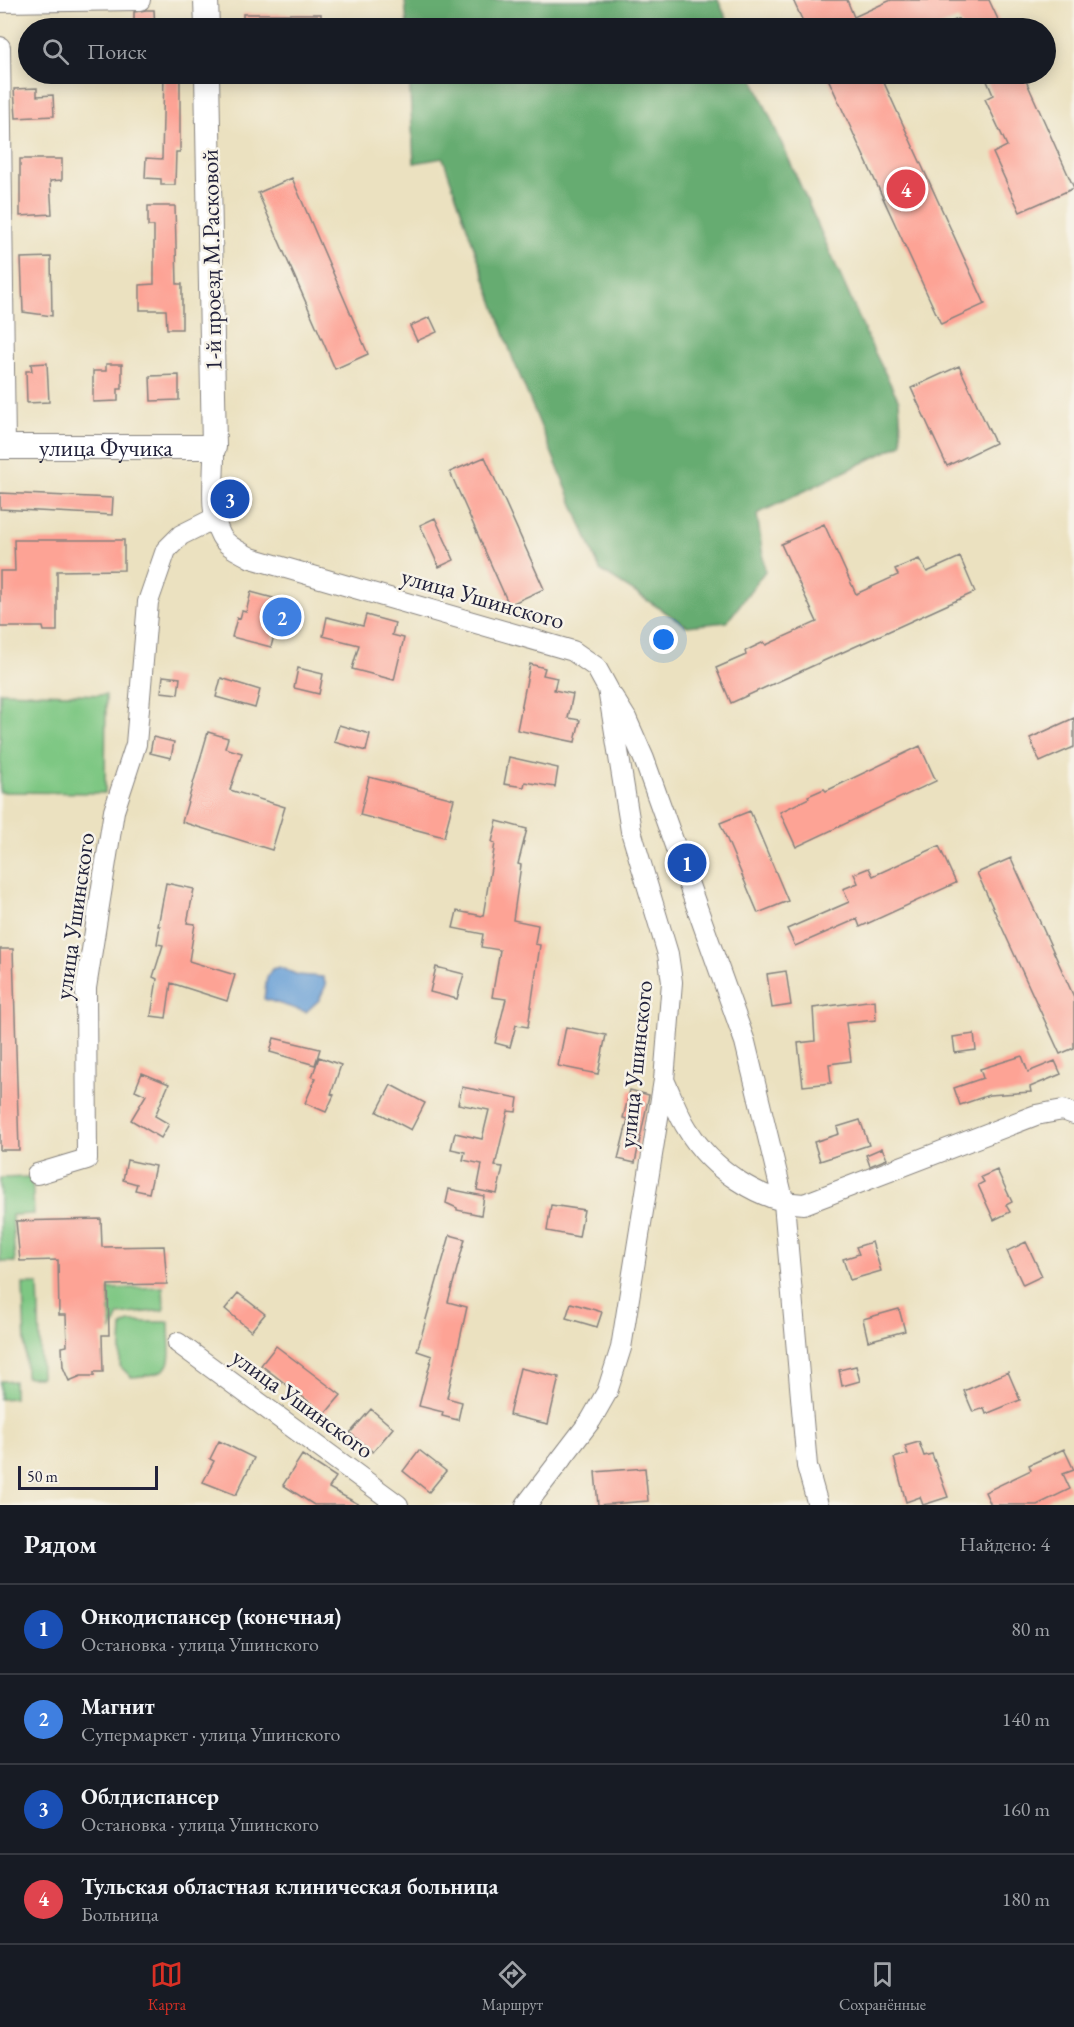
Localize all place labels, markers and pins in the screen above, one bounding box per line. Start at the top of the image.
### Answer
pin: 4 [886,166,926,212]
pin: 3 [210,476,250,522]
pin: 2 [262,594,302,640]
pin: 1 [668,840,706,886]

